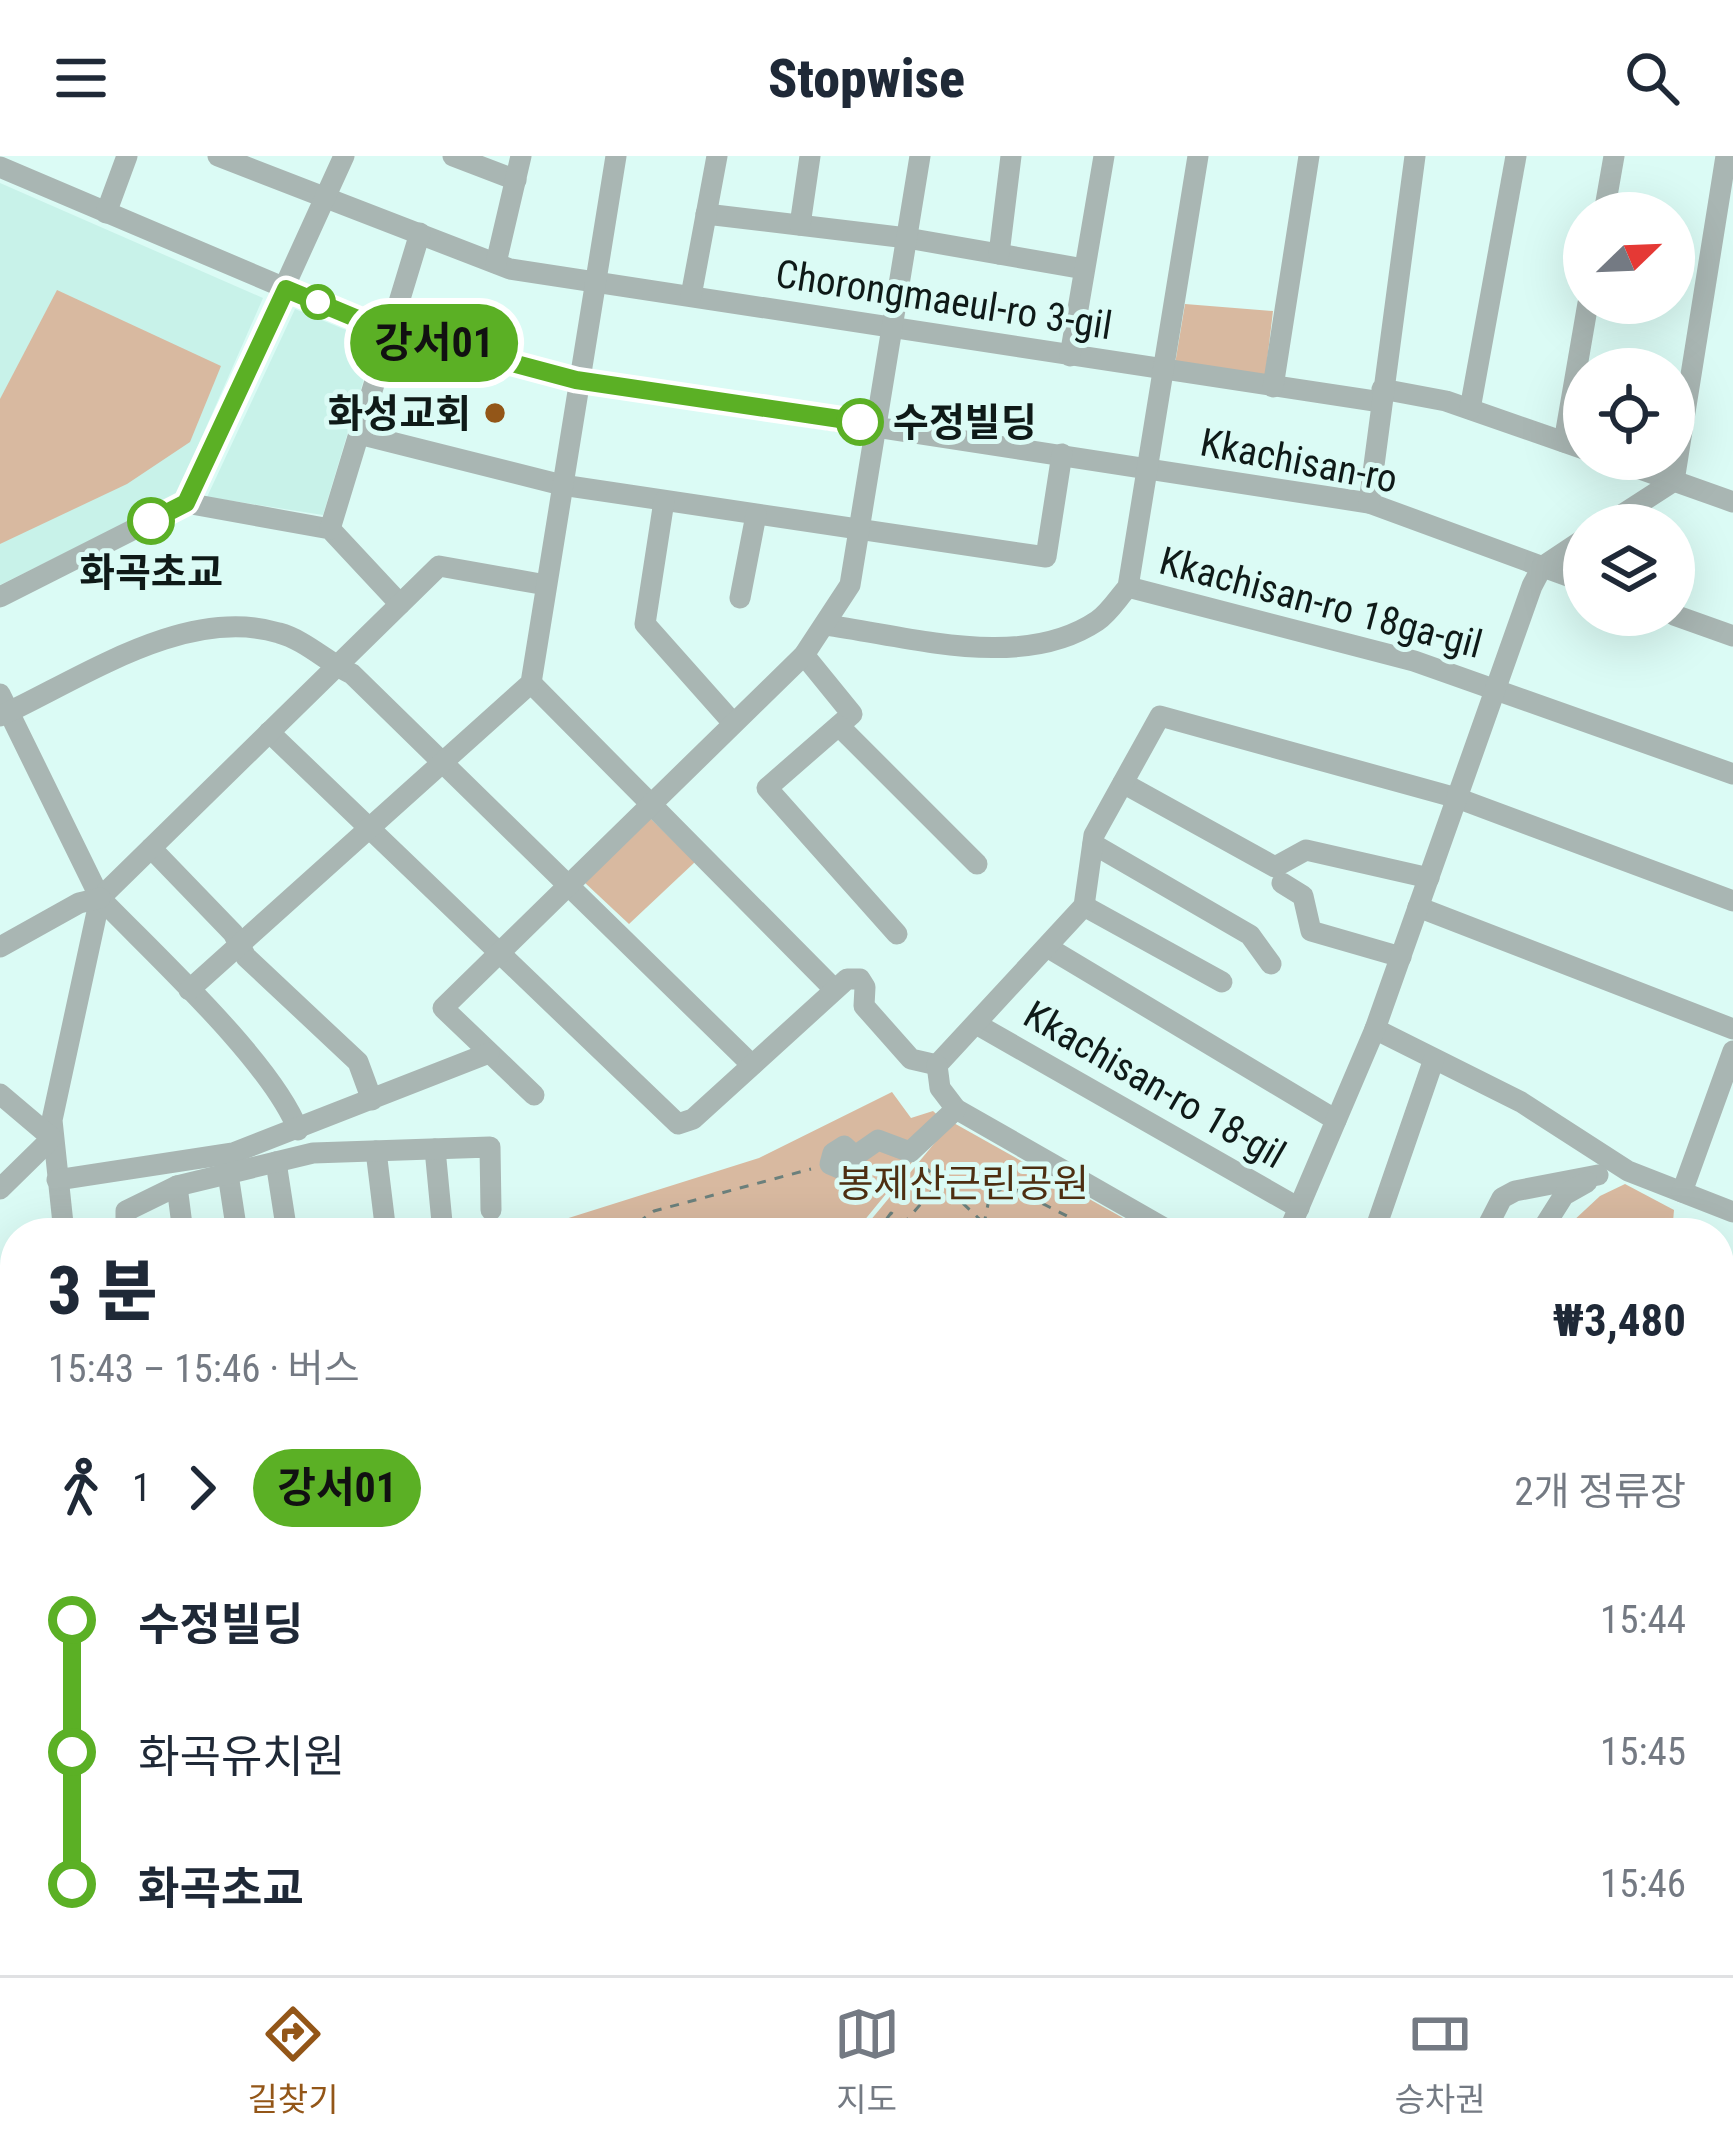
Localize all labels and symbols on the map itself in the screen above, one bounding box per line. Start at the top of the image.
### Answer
north arrow [1563,192,1695,324]
street label: Chorongmaeul-ro 3-gil [773,251,1115,349]
unlabelled marker [302,286,334,318]
line badge: 강서01 [350,304,518,382]
place label: 화성교회 [327,391,471,437]
marker: 화성교회 [482,400,508,426]
marker: 수정빌딩 [838,400,882,444]
place label: 수정빌딩 [893,400,1037,446]
street label: Kkachisan-ro [1197,419,1401,503]
marker: 화곡초교 [129,499,173,543]
street label: Kkachisan-ro 18ga-gil [1155,538,1487,668]
place label: 화곡초교 [79,550,223,596]
street label: Kkachisan-ro 18-gil [1016,992,1293,1178]
park label: 봉제산근린공원 [837,1161,1089,1207]

